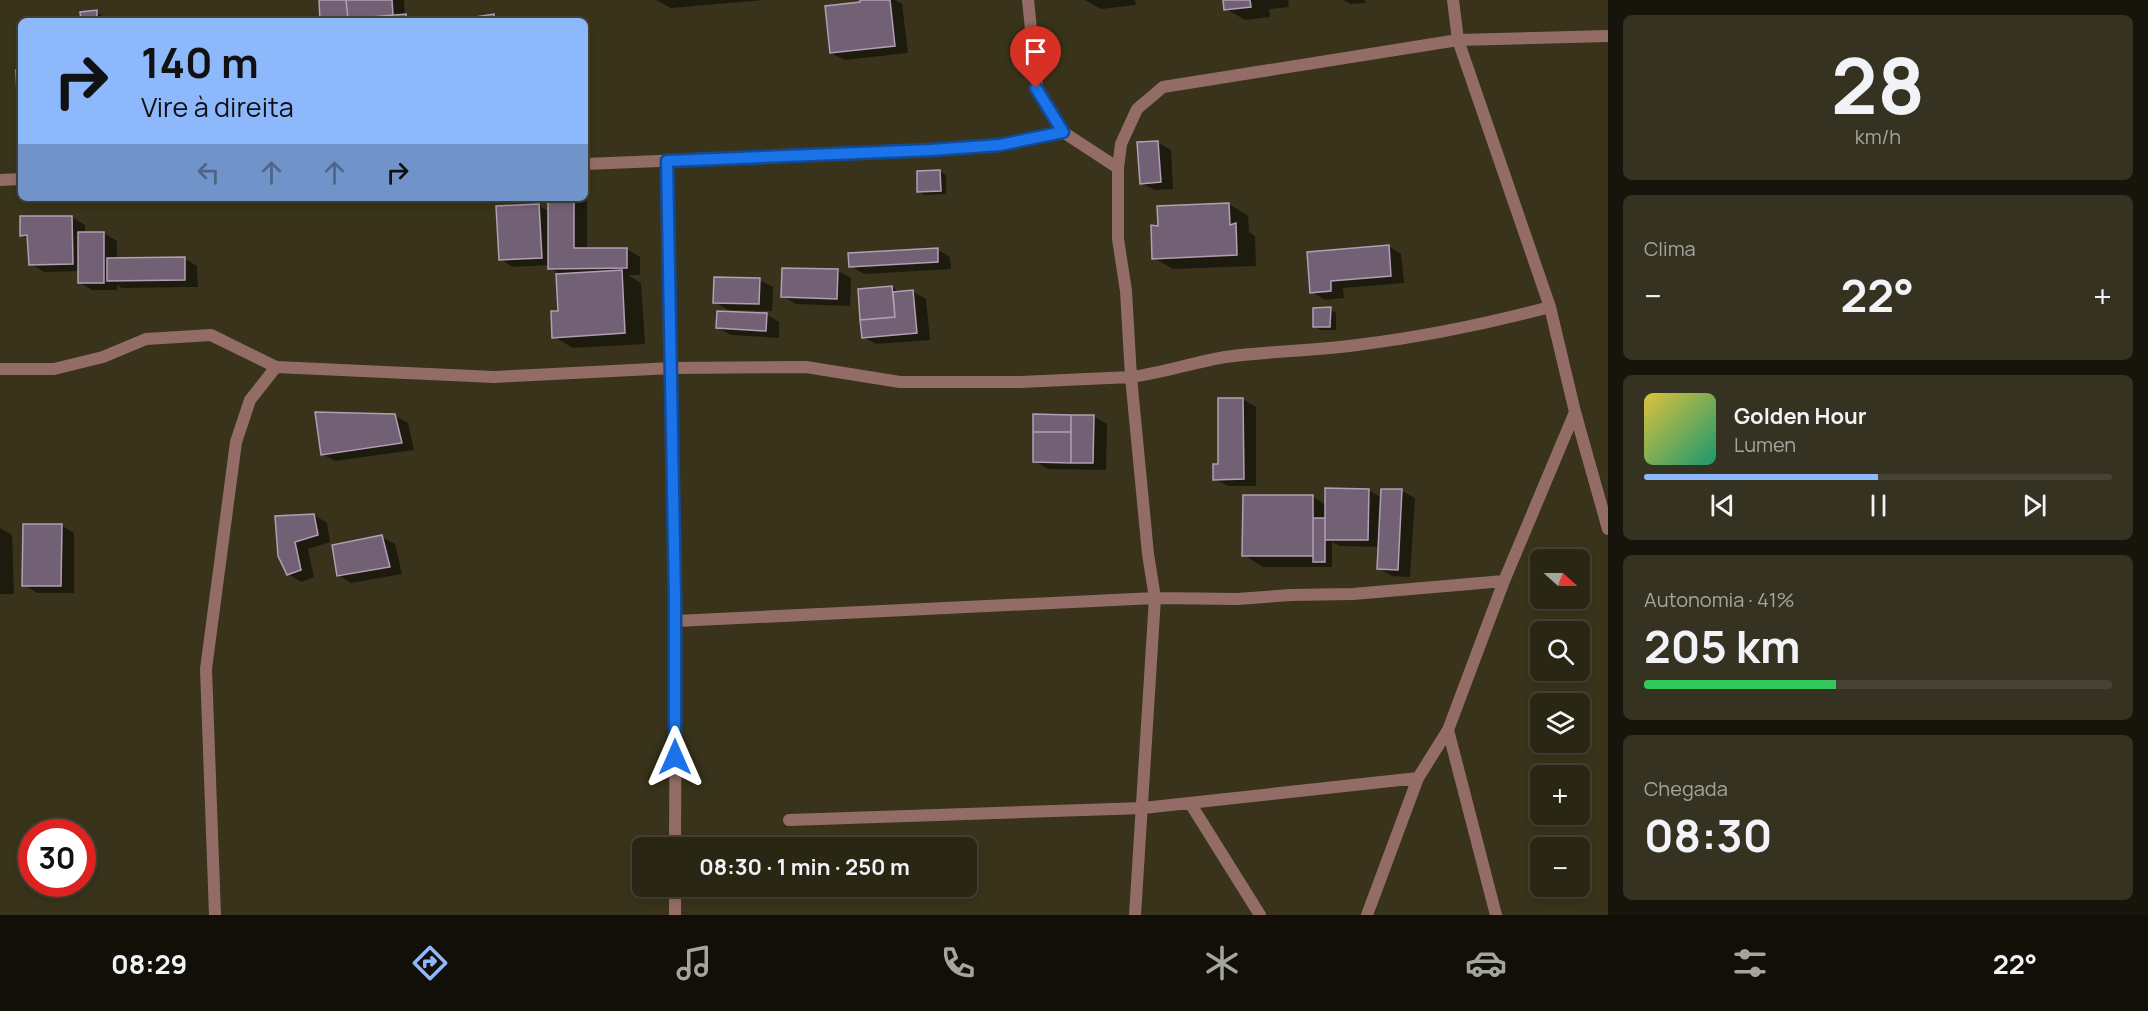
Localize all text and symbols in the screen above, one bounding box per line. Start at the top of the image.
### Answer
pin [1010,26,1061,88]
text: 28 [1831,31,1925,137]
text: 140 m [141,33,259,91]
icon: arrive [1019,35,1052,68]
icon: right [42,42,120,120]
text: Vire à direita [141,88,294,125]
text: km/h [1855,123,1901,150]
icon: left [192,156,225,189]
icon: ahead [255,156,288,189]
icon: ahead [318,156,351,189]
icon: right [381,156,414,189]
text: Clima [1644,235,1696,262]
text: 22° [1840,264,1914,326]
text: − [1644,273,1662,318]
text: + [2093,273,2112,318]
text: Golden Hour [1734,401,1867,431]
text: Lumen [1734,431,1796,458]
icon: previous [1706,489,1739,522]
icon: pause [1862,489,1895,522]
icon: next [2018,489,2051,522]
north arrow [1530,549,1590,609]
map controls [1530,549,1590,897]
text: Autonomia · 41% [1644,586,1795,613]
text: 205 km [1644,615,1800,677]
button: search [1530,621,1590,681]
button: layers [1530,693,1590,753]
position arrow [643,725,707,789]
button: + [1530,765,1590,825]
text: Chegada [1644,775,1728,802]
text: 08:30 [1644,804,1772,866]
speed limit sign: 30 [18,819,96,897]
button: − [1530,837,1590,897]
text: 08:30 · 1 min · 250 m [699,852,910,882]
icon: directions [409,942,451,984]
icon: music [673,942,715,984]
icon: phone [937,942,979,984]
icon: climate [1201,942,1243,984]
icon: car [1465,942,1507,984]
icon: filters [1729,942,1771,984]
text: 08:29 [111,945,187,982]
text: 22° [1993,945,2037,982]

